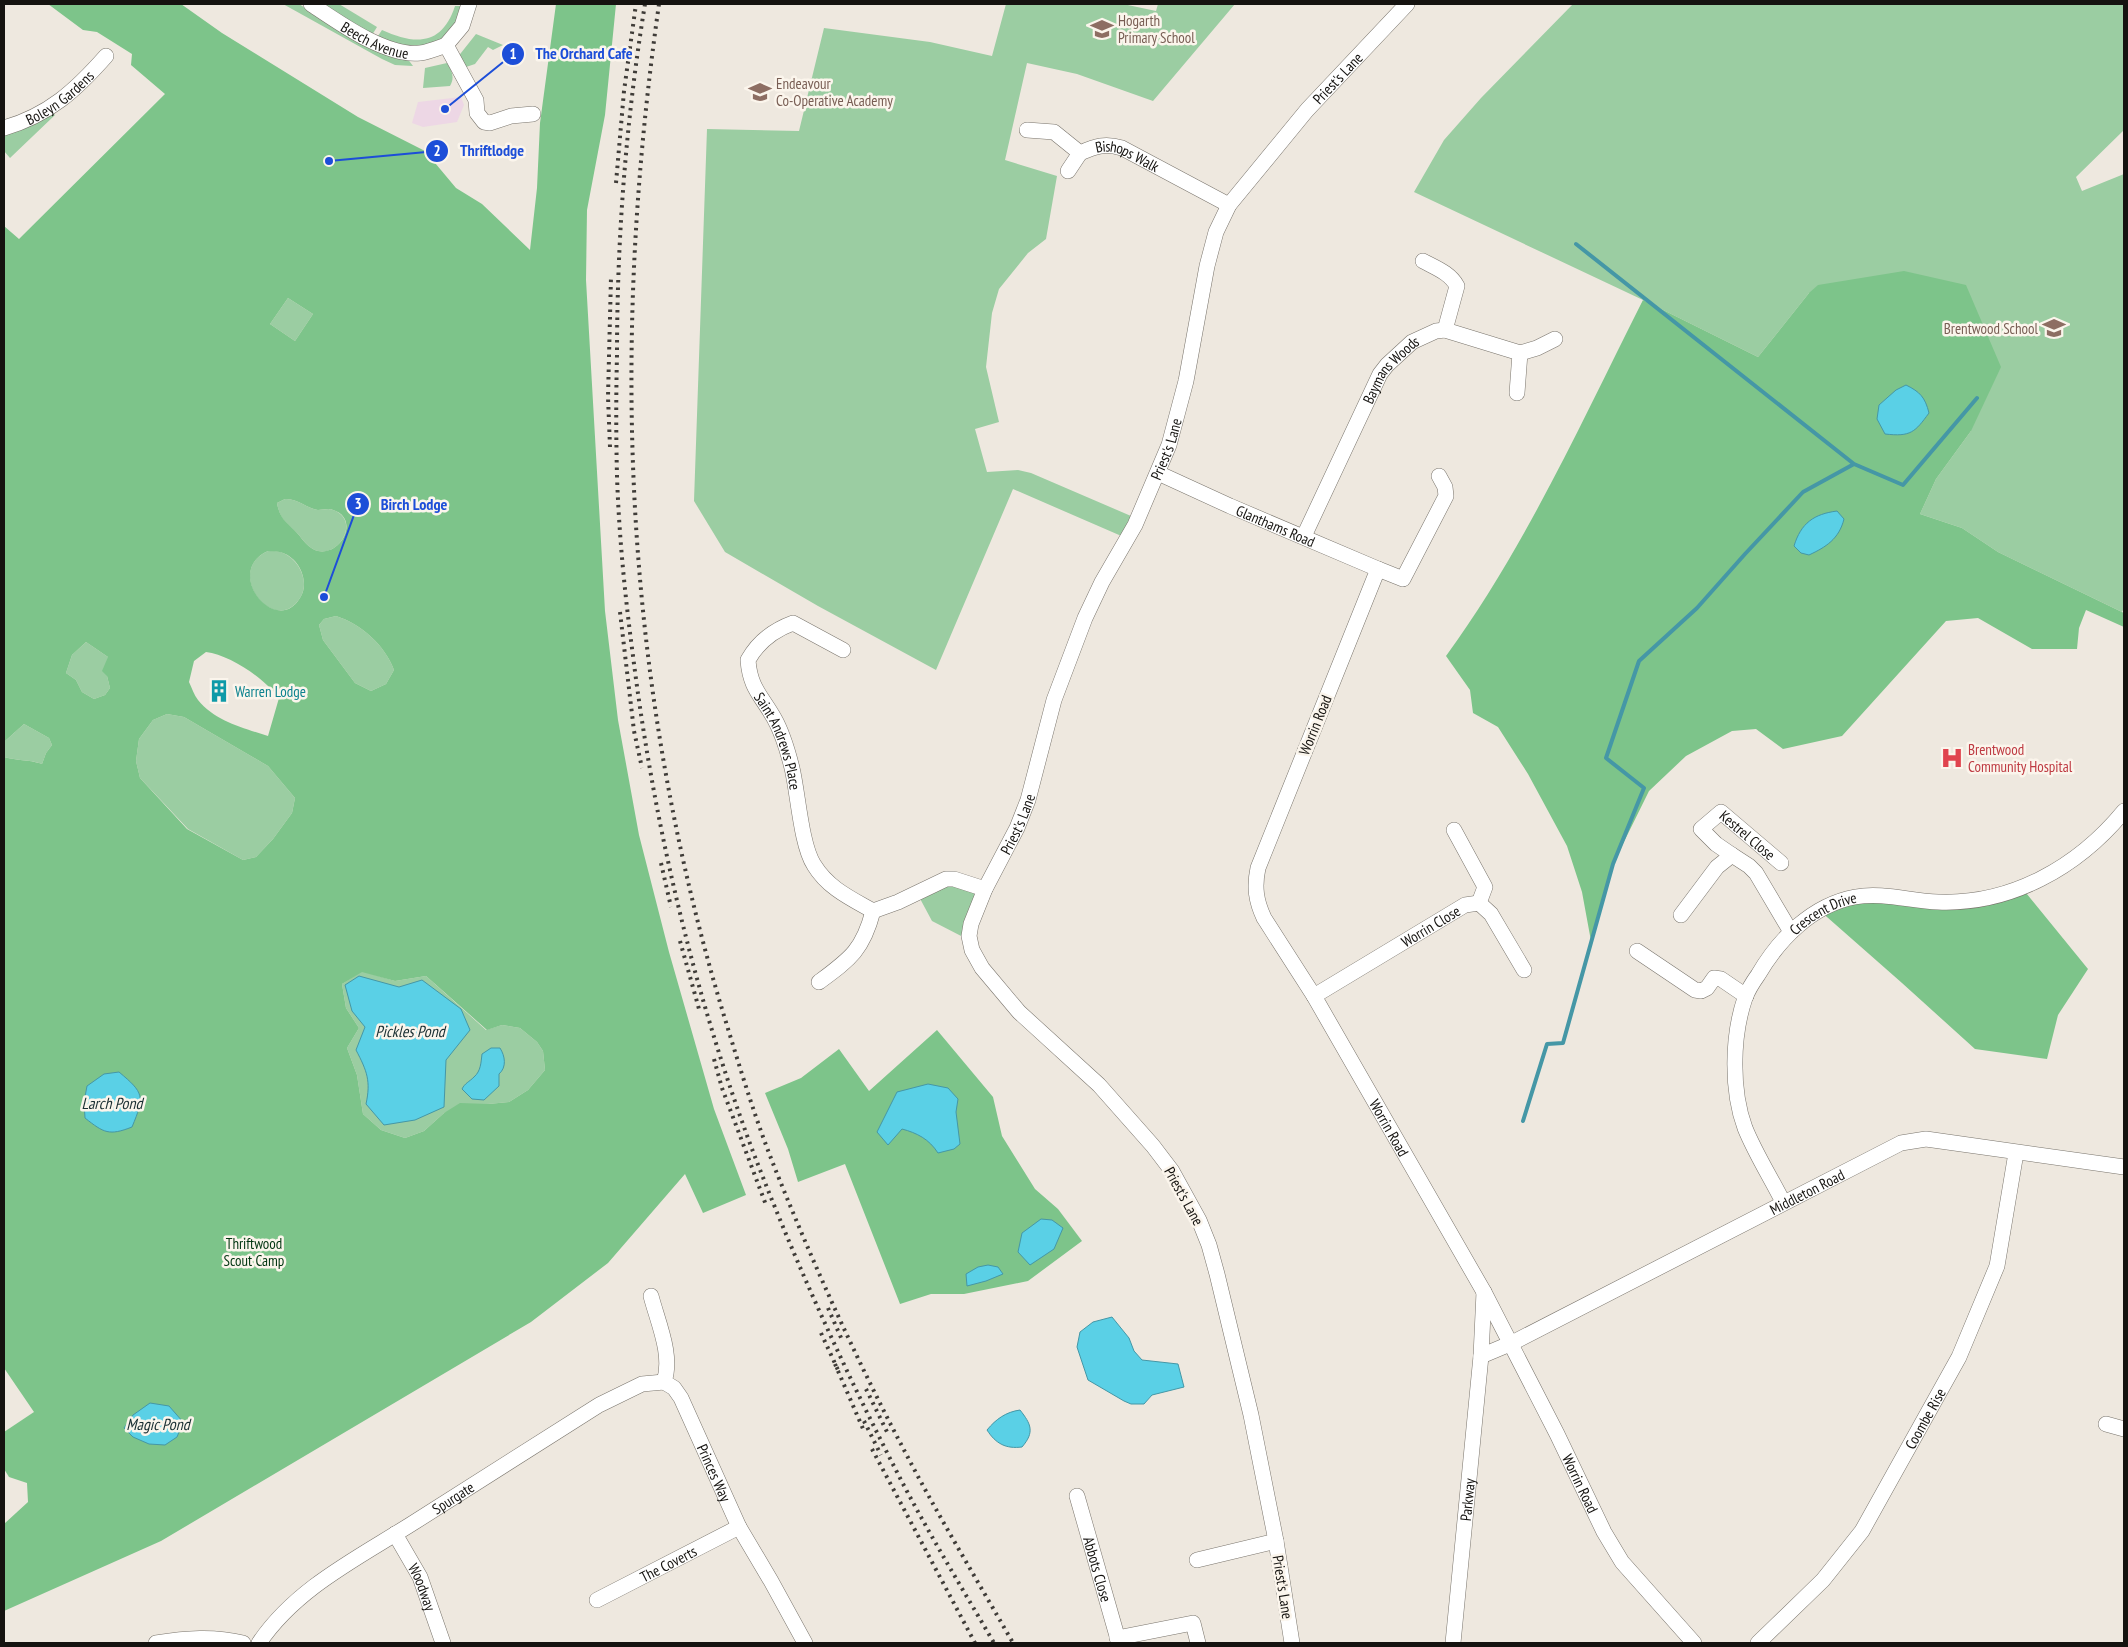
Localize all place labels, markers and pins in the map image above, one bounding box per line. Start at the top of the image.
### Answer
place label: Hogarth Primary School [1118,11,1195,47]
school or university icon: Hogarth Primary School [1089,16,1115,42]
callout: The Orchard Cafe [501,38,643,69]
place label: Endeavour Co-Operative Academy [776,74,893,110]
school or university icon: Endeavour Co-Operative Academy [747,79,773,105]
callout: Thriftlodge [425,135,534,166]
school or university icon: Brentwood School [2041,315,2067,341]
place label: Brentwood School [1944,319,2039,338]
callout: Birch Lodge [345,488,457,519]
building icon: Warren Lodge [206,678,232,704]
place label: Warren Lodge [235,682,306,701]
place label: Brentwood Community Hospital [1968,740,2073,776]
hospital icon: Brentwood Community Hospital [1939,745,1965,771]

